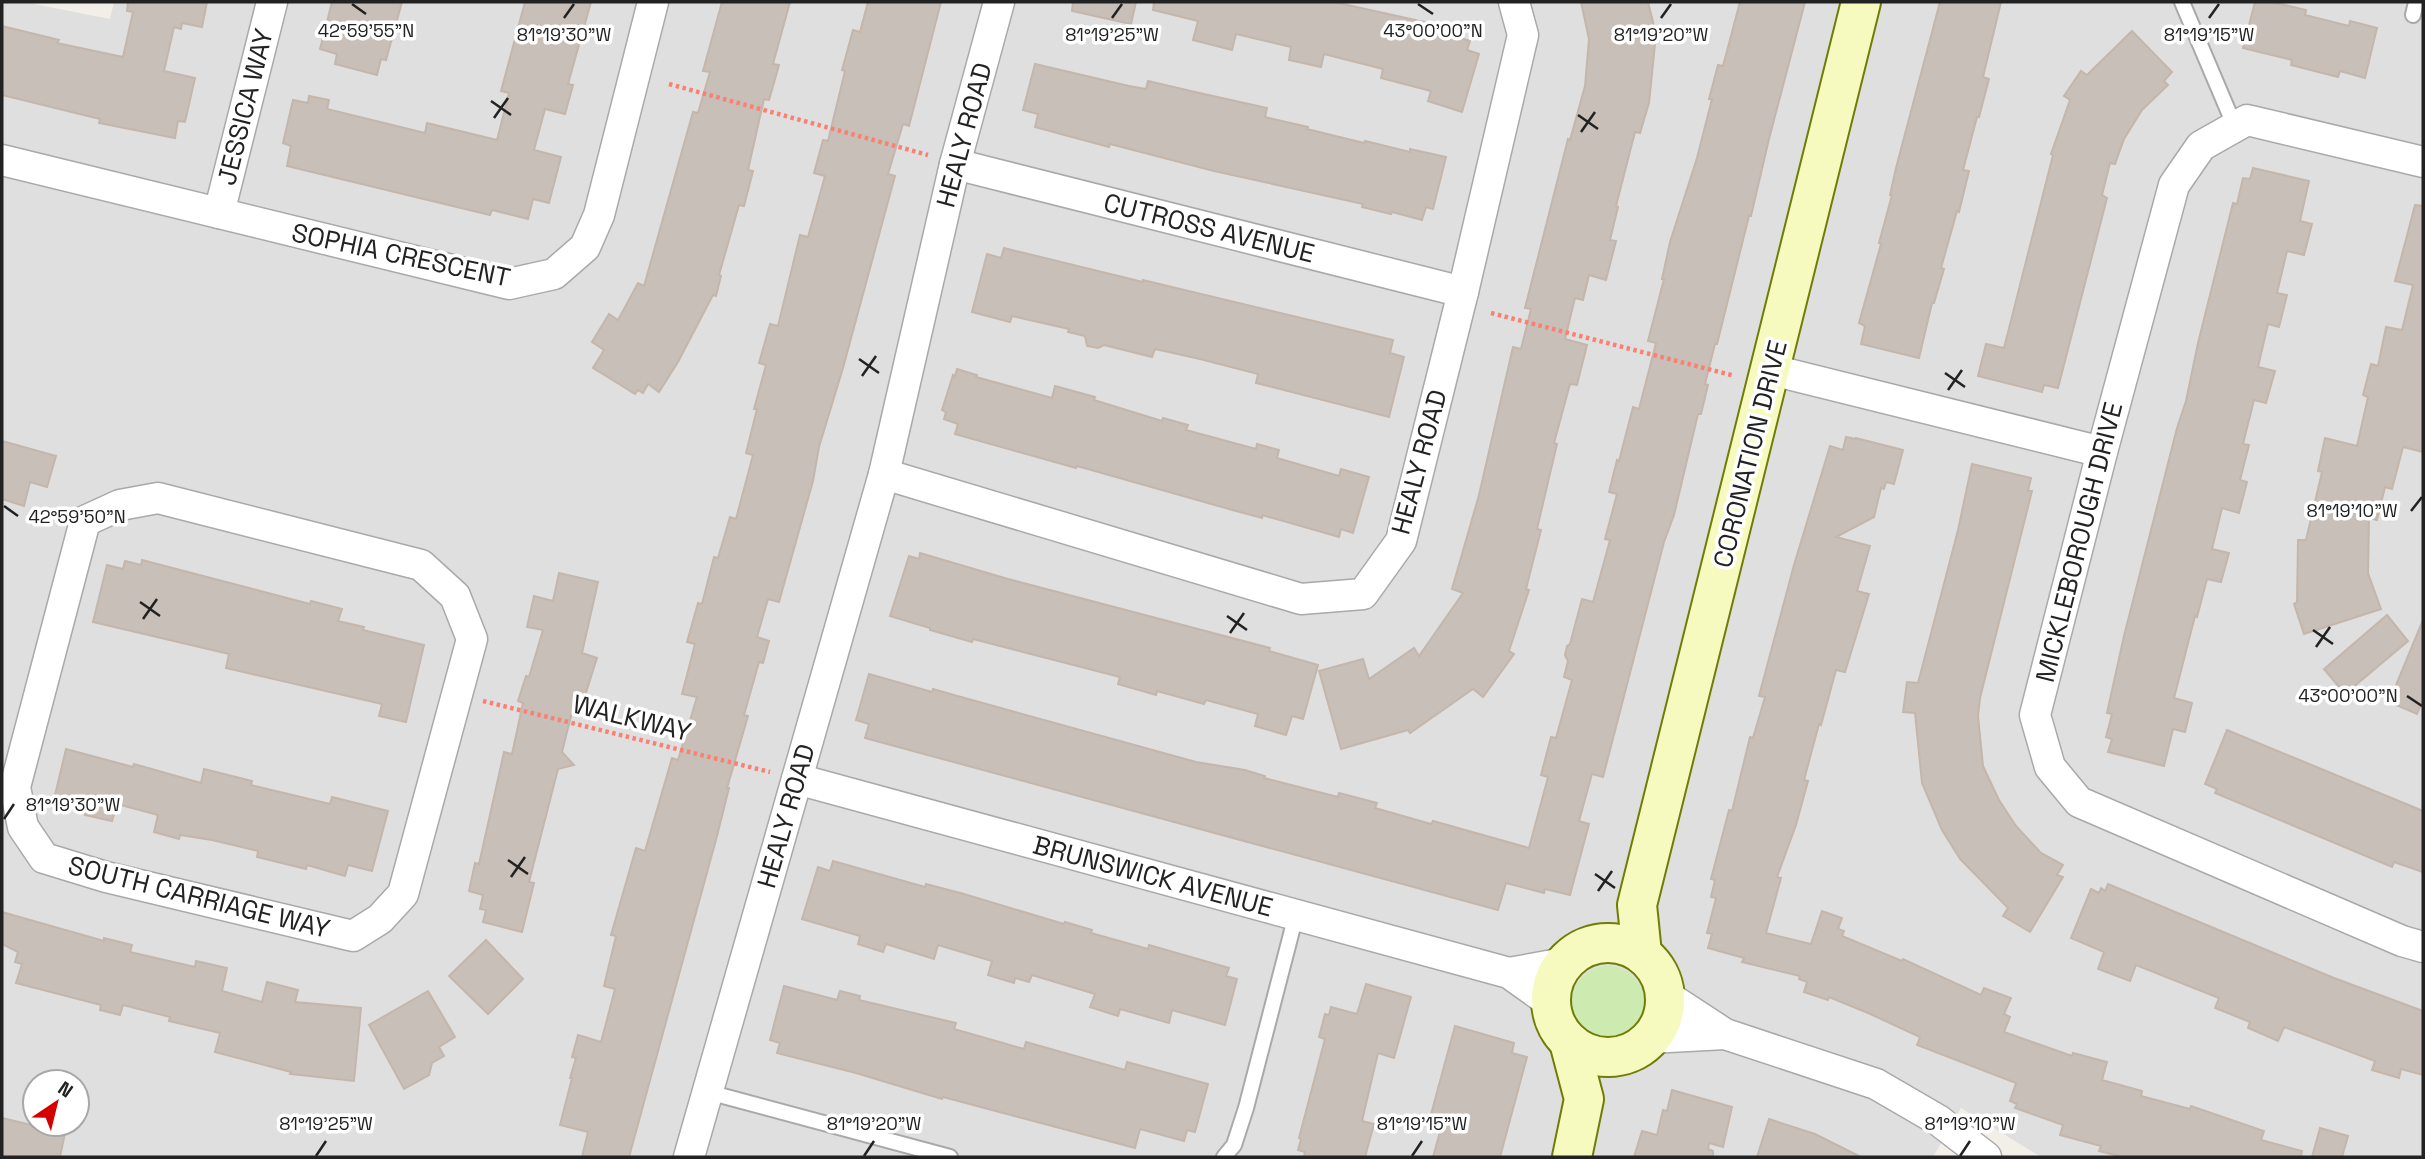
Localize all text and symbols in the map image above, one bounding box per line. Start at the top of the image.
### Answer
text: 42°59'55"N [318,19,414,42]
text: 43°00'00"N [1383,19,1483,42]
text: 81°19'30"W [517,23,611,46]
text: 81°19'25"W [1065,23,1159,46]
text: 81°19'20"W [1614,23,1708,46]
text: 81°19'15"W [2164,23,2254,46]
street label: JESSICA WAY [209,25,281,189]
street label: HEALY ROAD [928,59,1000,211]
street label: CUTROSS AVENUE [1100,185,1318,271]
street label: SOPHIA CRESCENT [289,215,513,295]
street label: CORONATION DRIVE [1705,337,1795,571]
street label: HEALY ROAD [1383,386,1455,538]
street label: MICKLEBOROUGH DRIVE [2028,398,2130,686]
text: 81°19'10"W [2306,499,2398,522]
text: 42°59'50"N [28,505,126,528]
text: 43°00'00"N [2298,684,2398,707]
street label: WALKWAY [569,687,695,749]
street label: HEALY ROAD [749,740,823,892]
text: 81°19'30"W [26,793,120,816]
street label: BRUNSWICK AVENUE [1029,828,1277,924]
street label: SOUTH CARRIAGE WAY [65,848,333,946]
north arrow [21,1068,91,1138]
text: N [53,1076,78,1103]
text: 81°19'25"W [279,1112,373,1135]
text: 81°19'20"W [827,1112,921,1135]
text: 81°19'15"W [1377,1112,1467,1135]
text: 81°19'10"W [1924,1112,2016,1135]

